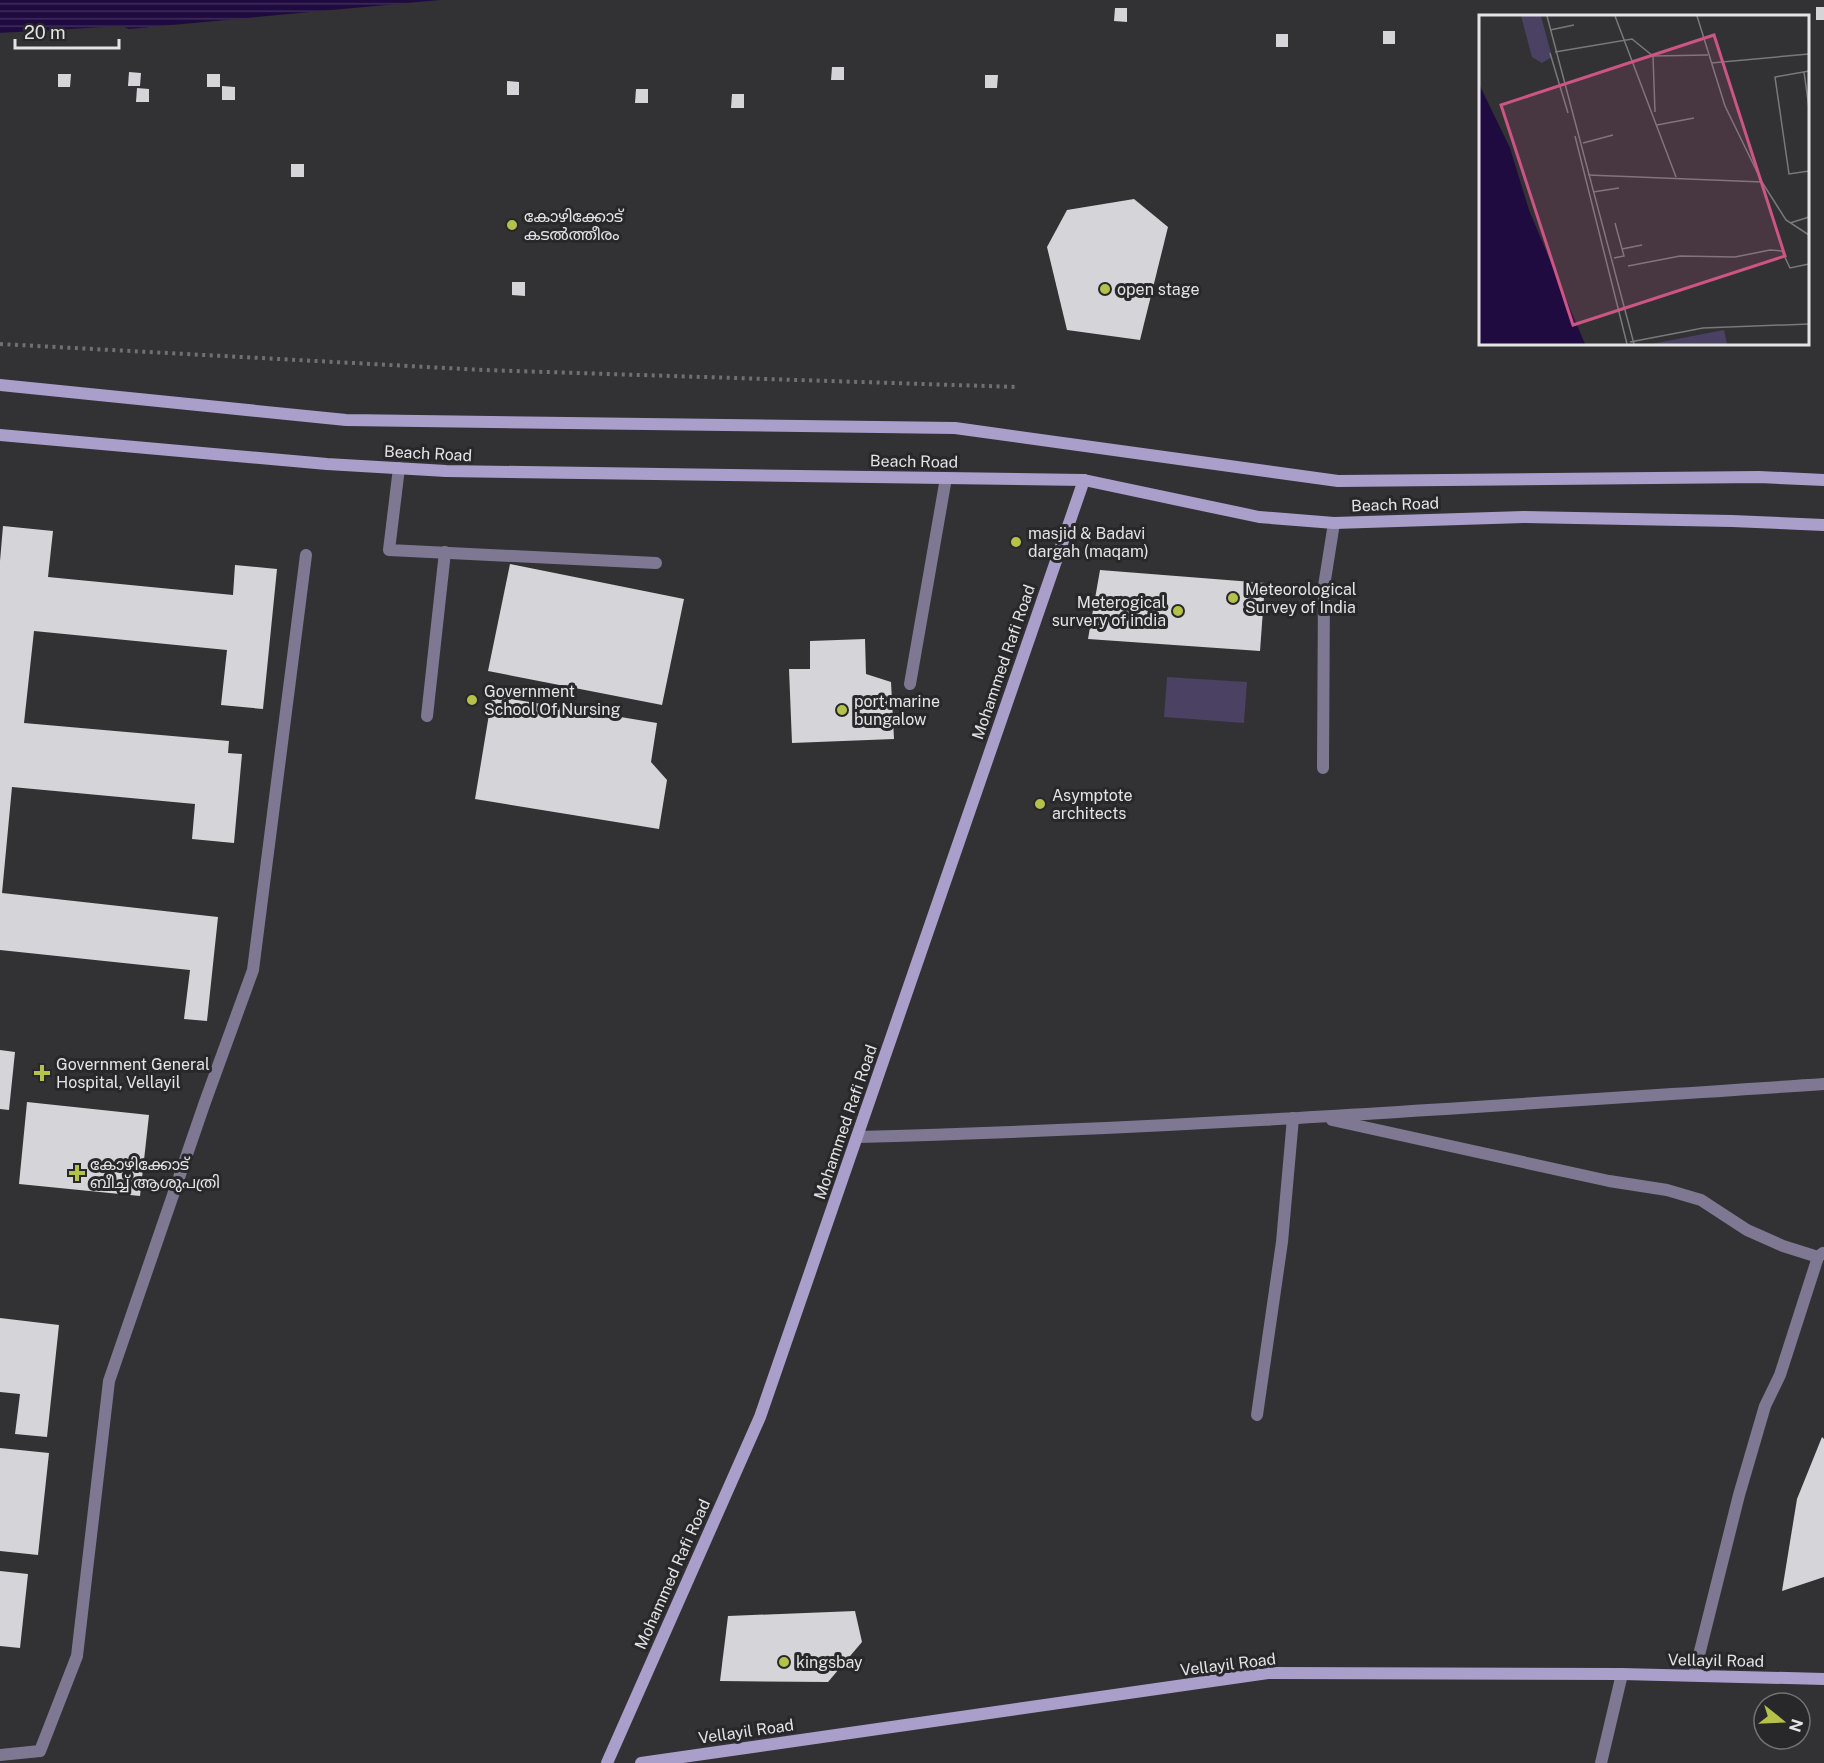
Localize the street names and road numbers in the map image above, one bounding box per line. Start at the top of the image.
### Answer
street label: Beach Road [383,442,473,465]
street label: Beach Road [870,451,958,472]
street label: Beach Road [1351,493,1439,516]
street label: Mohammed Rafi Road [968,582,1039,742]
street label: Mohammed Rafi Road [810,1042,881,1202]
street label: Mohammed Rafi Road [631,1496,714,1652]
street label: Vellayil Road [1179,1649,1277,1680]
street label: Vellayil Road [1668,1650,1764,1671]
street label: Vellayil Road [697,1715,795,1748]

